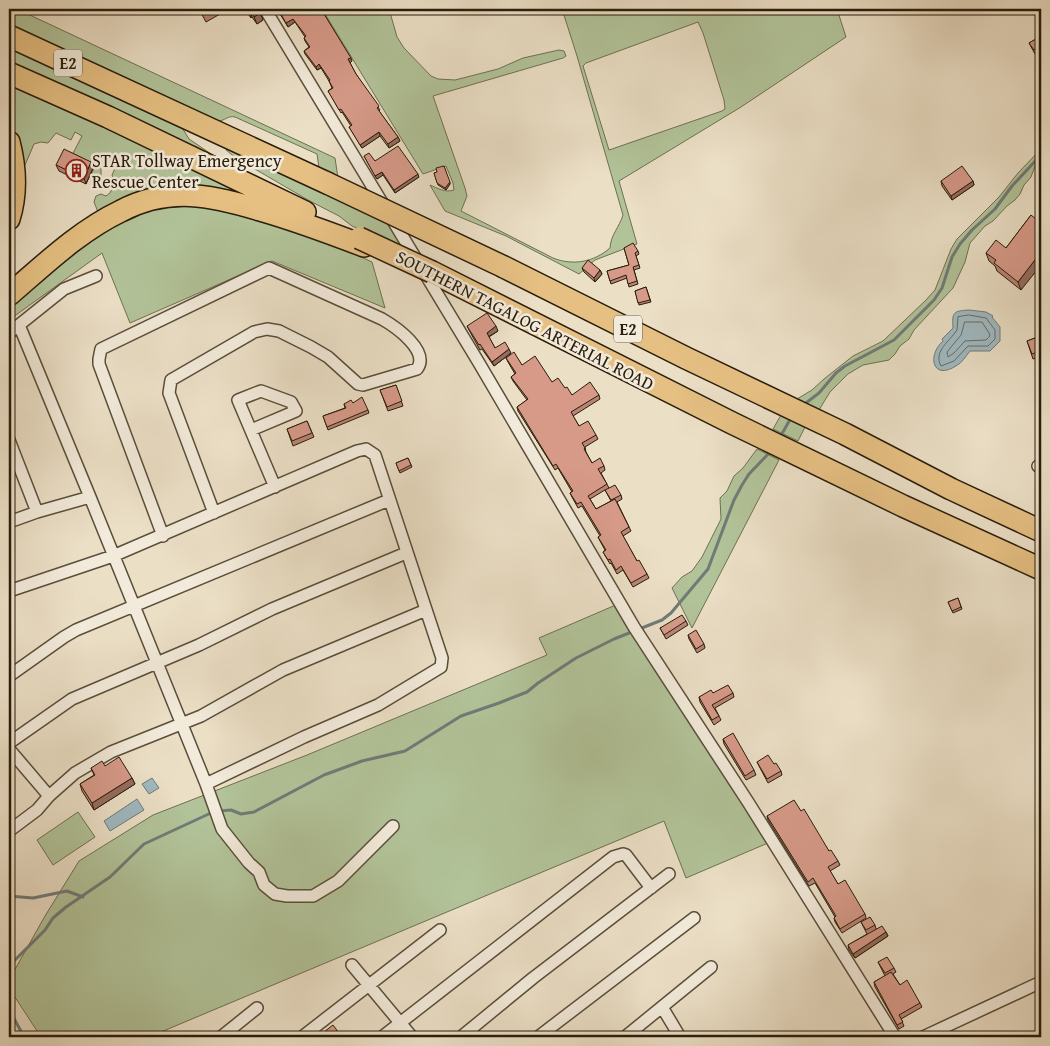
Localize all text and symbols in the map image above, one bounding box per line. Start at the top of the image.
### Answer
road number: E2 [54,49,82,76]
place label: STAR Tollway Emergency Rescue Center [92,147,282,195]
building icon: STAR Tollway Emergency Rescue Center [64,158,88,182]
street label: SOUTHERN TAGALOG ARTERIAL ROAD [391,243,659,397]
road number: E2 [614,316,642,342]

